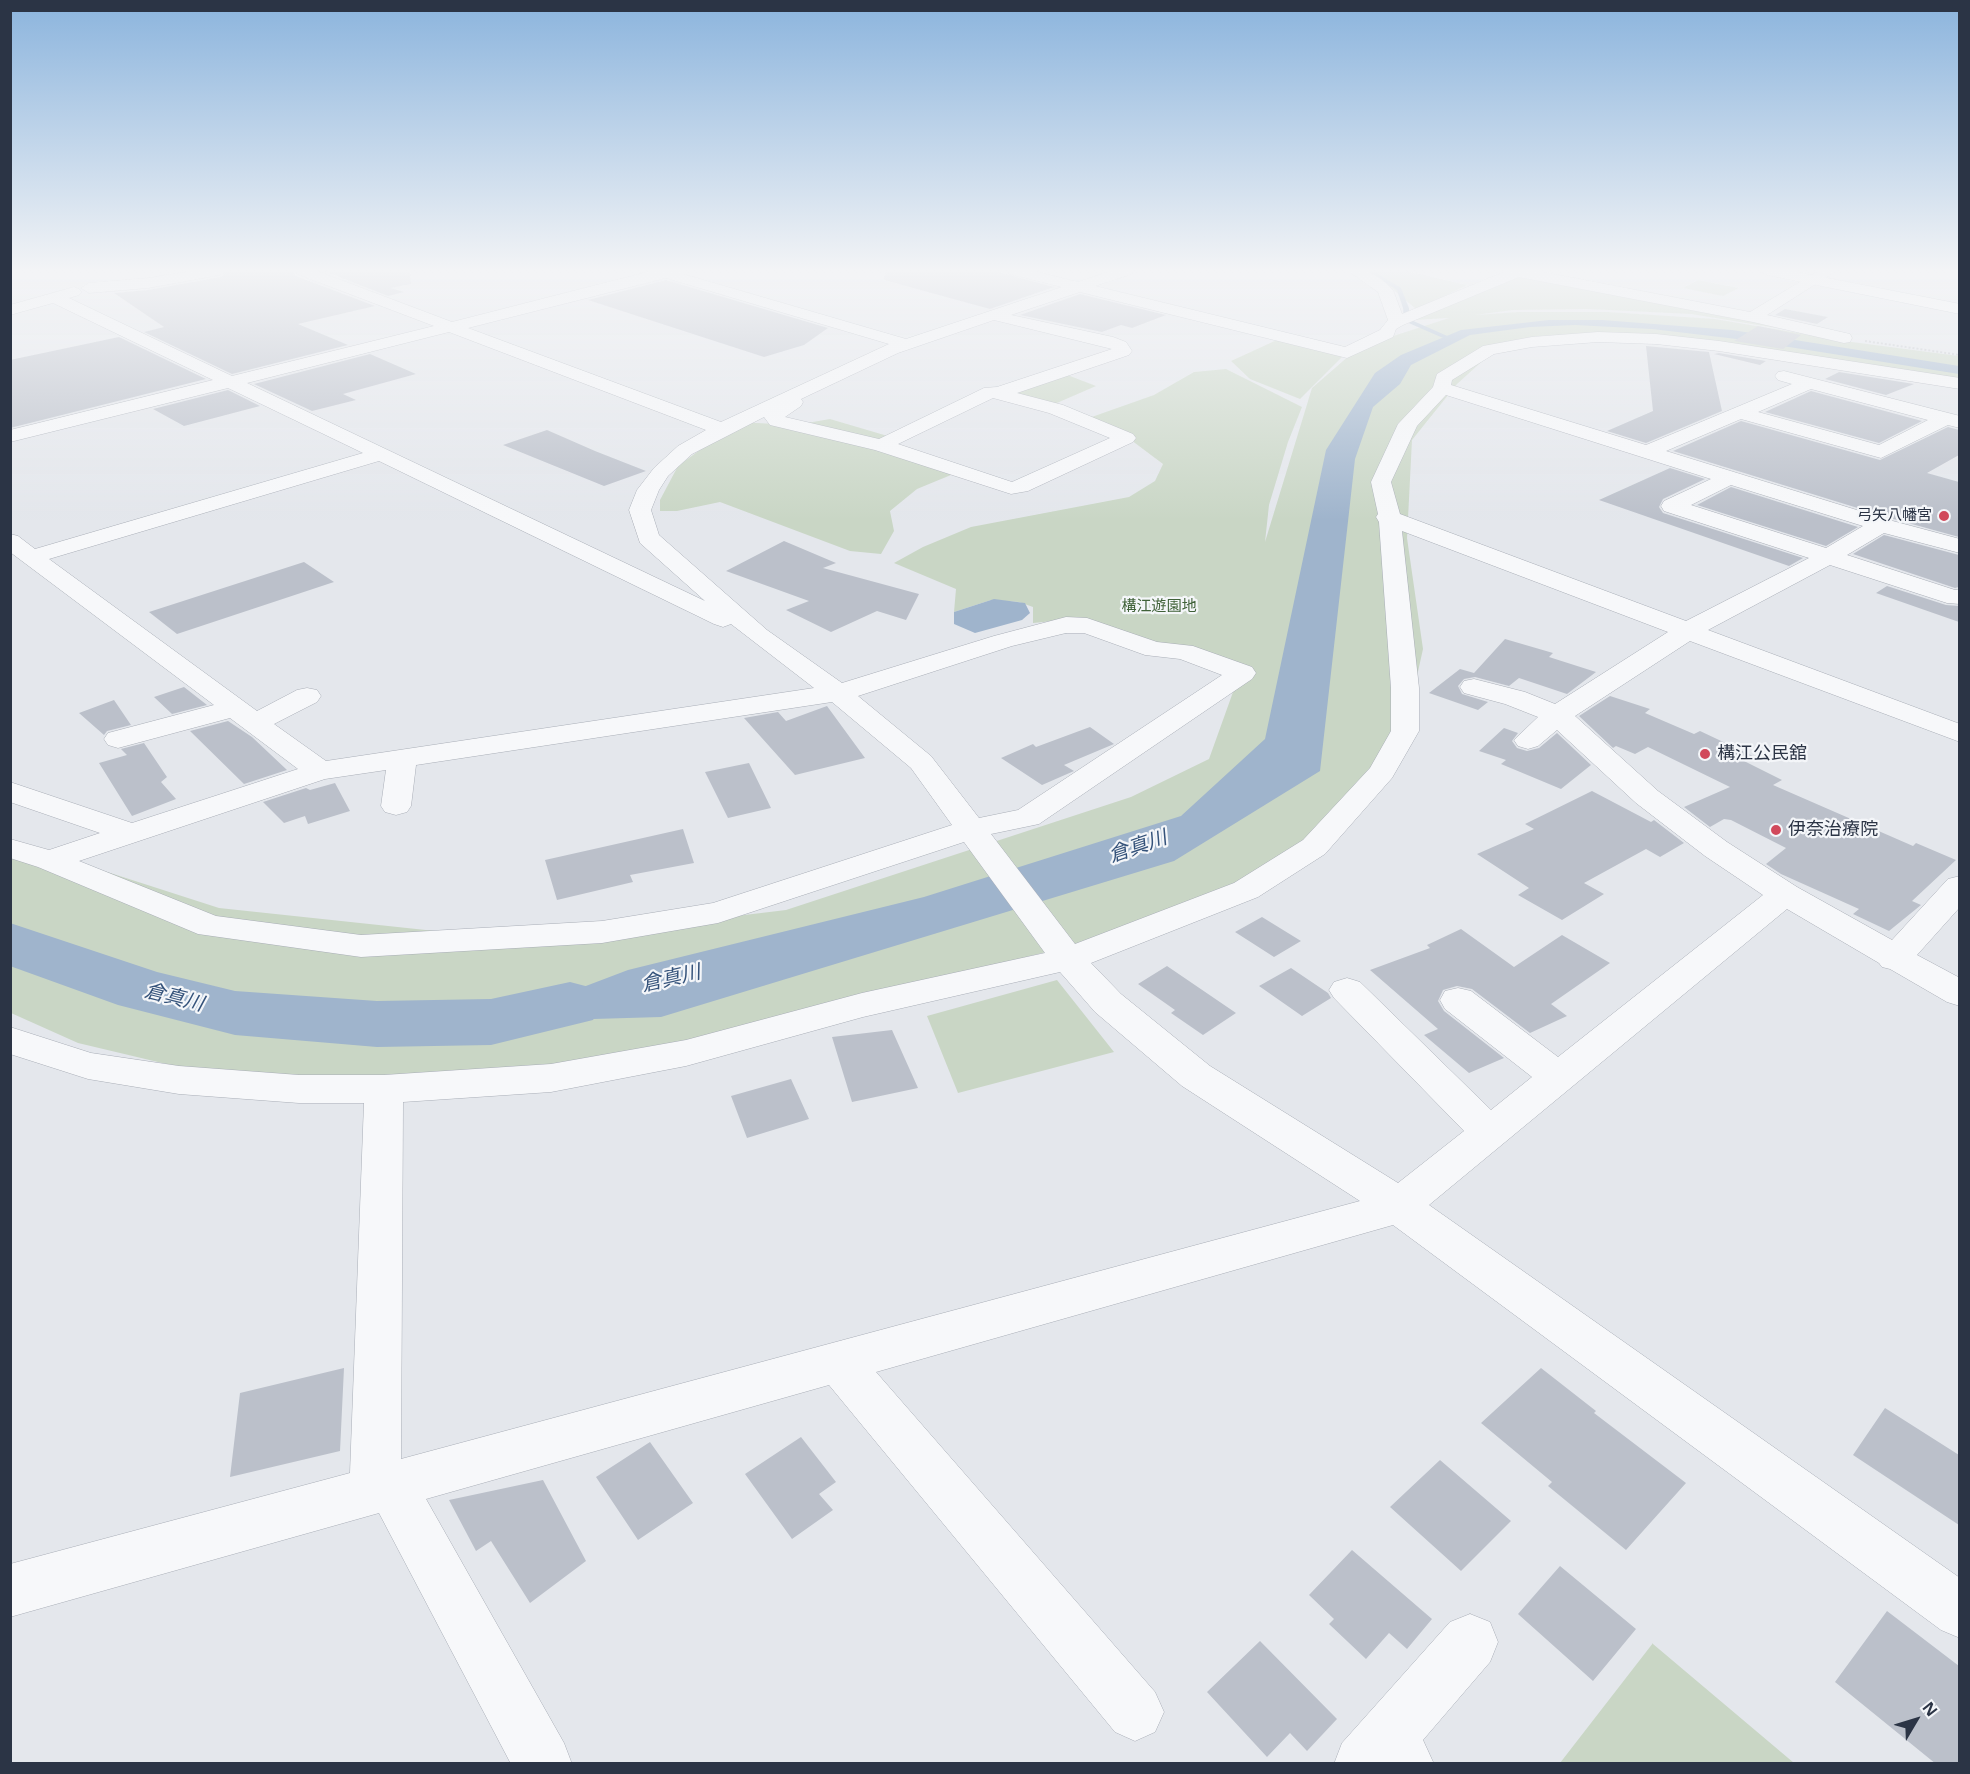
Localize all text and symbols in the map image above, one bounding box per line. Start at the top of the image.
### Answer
place label: 弓矢八幡宮 [1857,507,1932,525]
marker: 弓矢八幡宮 [1937,509,1951,523]
park label: 構江遊園地 [1122,598,1196,616]
place label: 構江公民舘 [1717,743,1807,765]
marker: 構江公民舘 [1698,747,1712,761]
place label: 伊奈治療院 [1788,819,1878,841]
marker: 伊奈治療院 [1769,823,1783,837]
water label: 倉真川 [1106,826,1170,868]
water label: 倉真川 [639,961,703,997]
water label: 倉真川 [142,979,206,1017]
north arrow [1886,1690,1946,1750]
text: N [1918,1697,1943,1721]

